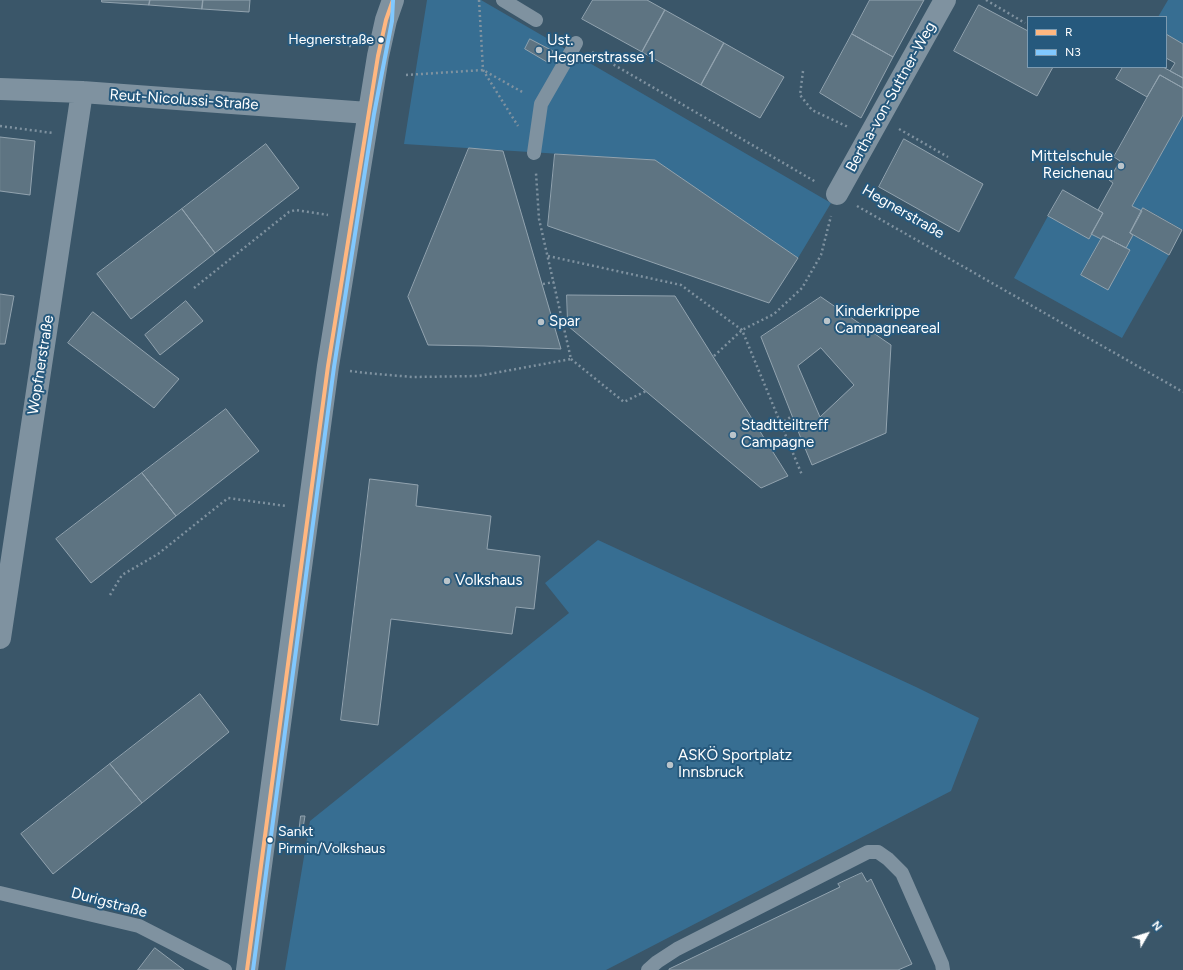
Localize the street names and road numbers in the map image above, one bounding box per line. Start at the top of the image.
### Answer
street label: Bertha-von-Suttner-Weg [842,19,940,175]
street label: Reut-Nicolussi-Straße [109,86,259,114]
street label: Hegnerstraße [859,181,947,243]
street label: Wopfnerstraße [24,314,58,416]
street label: Durigstraße [69,884,149,922]

